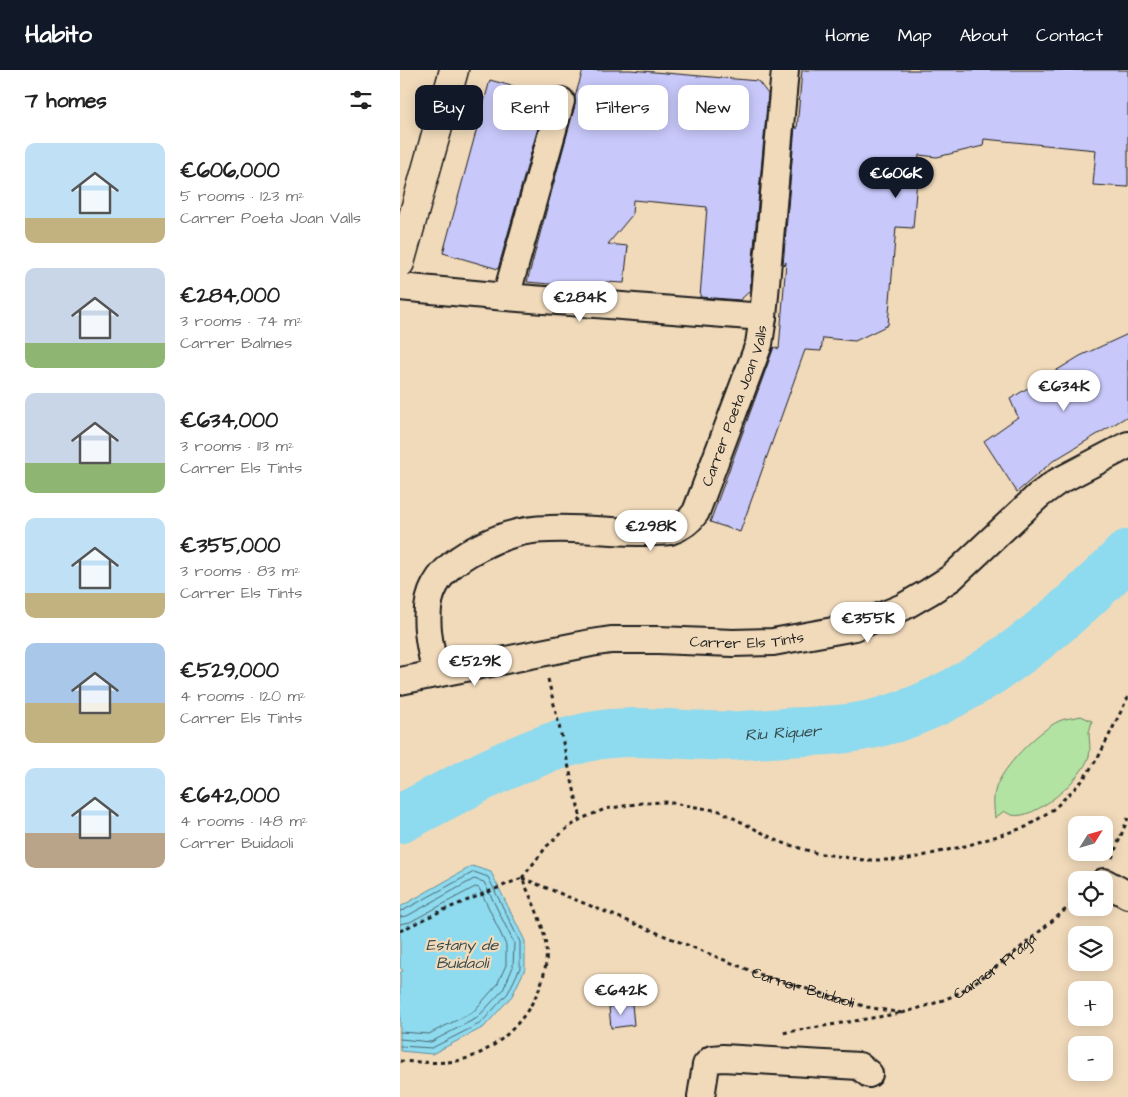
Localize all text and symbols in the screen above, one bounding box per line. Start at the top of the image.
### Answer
text: Habito [25,18,92,52]
text: Home [825,23,870,48]
text: Map [898,23,932,48]
text: About [960,23,1008,48]
text: Contact [1036,23,1103,48]
chip: Buy [415,85,483,130]
chip: Rent [493,85,568,130]
chip: Filters [578,85,668,130]
chip: New [678,85,749,130]
text: 7 homes [25,86,107,115]
icon: filters [347,86,375,114]
text: €606,000 [180,156,280,185]
pin: €606K [861,156,931,199]
text: €606K [870,162,922,184]
icon: home [65,163,125,223]
text: 5 rooms · 123 m² [180,185,304,207]
text: Carrer Poeta Joan Valls [180,207,361,229]
pin: €284K [545,280,615,323]
text: €284,000 [180,281,280,310]
text: €284K [554,286,606,308]
icon: home [65,288,125,348]
text: 3 rooms · 74 m² [180,310,303,332]
street label: Carrer Poeta Joan Valls [696,323,772,489]
text: Carrer Balmes [180,332,292,354]
pin: €634K [1029,370,1099,412]
text: €634K [1038,375,1090,397]
text: €634,000 [180,406,278,435]
icon: home [65,413,125,473]
text: 3 rooms · 113 m² [180,435,294,457]
text: Carrer Els Tints [180,457,302,479]
pin: €298K [616,510,686,552]
text: €298K [625,515,677,537]
text: €355,000 [180,531,281,560]
icon: home [65,538,125,598]
text: 3 rooms · 83 m² [180,560,300,582]
text: Carrer Els Tints [180,582,302,604]
pin: €355K [833,602,903,644]
text: €355K [841,607,895,629]
street label: Carrer Els Tints [689,626,806,654]
pin: €529K [440,644,510,687]
text: €529K [449,650,501,672]
text: €529,000 [180,656,279,685]
icon: home [65,663,125,723]
text: 4 rooms · 120 m² [180,685,306,707]
text: Carrer Els Tints [180,707,302,729]
water label: Riu Riquer [744,720,823,746]
text: €642,000 [180,781,280,810]
icon: home [65,788,125,848]
text: 4 rooms · 148 m² [180,810,308,832]
north arrow [1068,816,1112,861]
map controls [1068,816,1113,1081]
text: Carrer Buidaoli [180,832,293,854]
button: locate [1068,871,1113,916]
button: layers [1068,926,1113,971]
street label: Carrer Fraga [949,928,1041,1004]
water label: Estany de Buidaoli [426,934,499,974]
street label: Carrer Buidaoli [749,962,858,1013]
pin: €642K [586,974,656,1016]
text: €642K [595,979,647,1001]
button: + [1068,981,1113,1026]
button: − [1068,1036,1113,1081]

